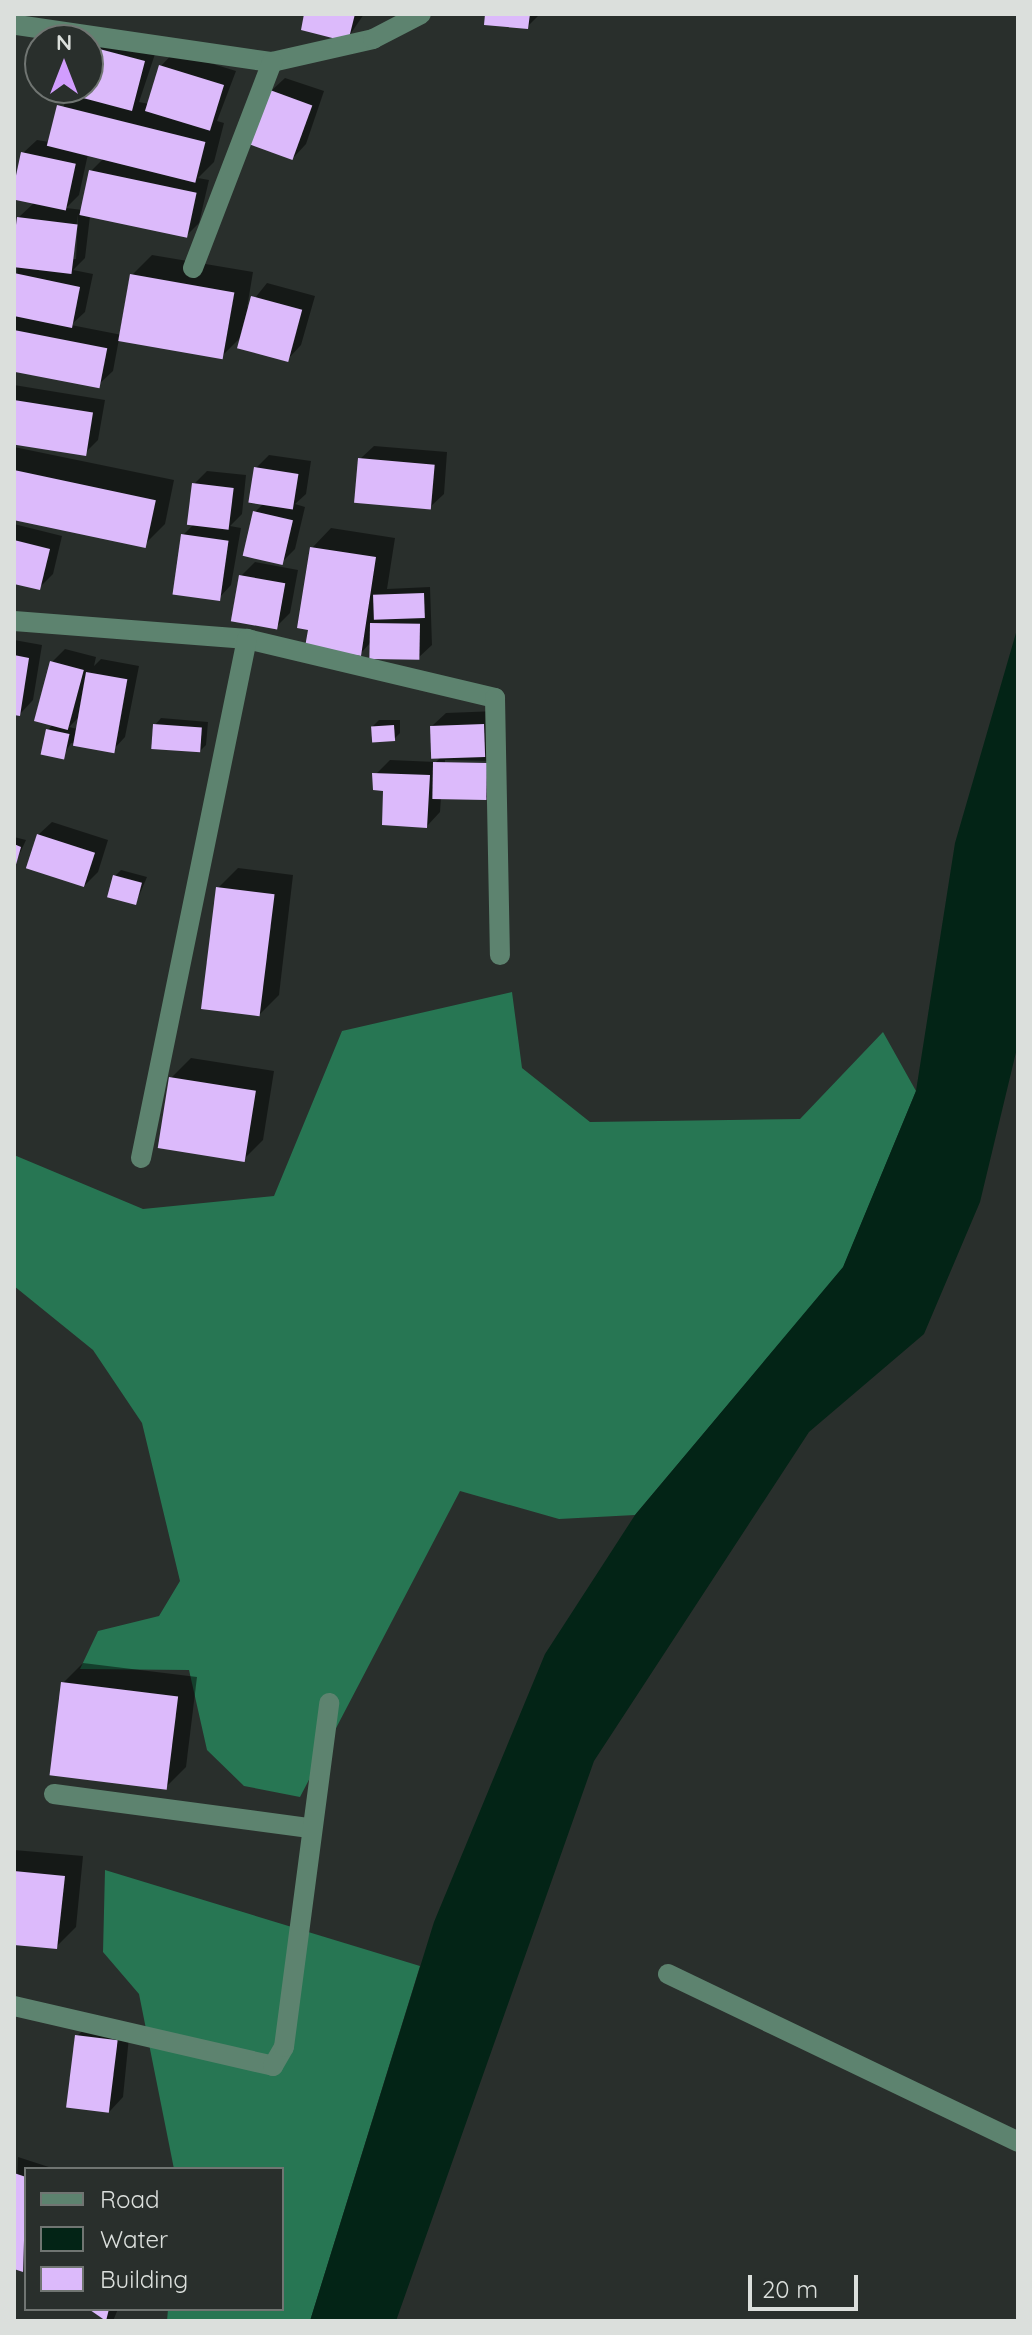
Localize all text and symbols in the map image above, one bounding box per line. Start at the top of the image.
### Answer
north arrow [24,24,104,104]
text: N [56,28,72,56]
legend [24,2167,284,2311]
text: Road [100,2184,160,2214]
text: Water [100,2224,168,2254]
scale bar [752,2259,862,2309]
text: Building [100,2264,188,2294]
text: 20 m [762,2274,818,2304]

